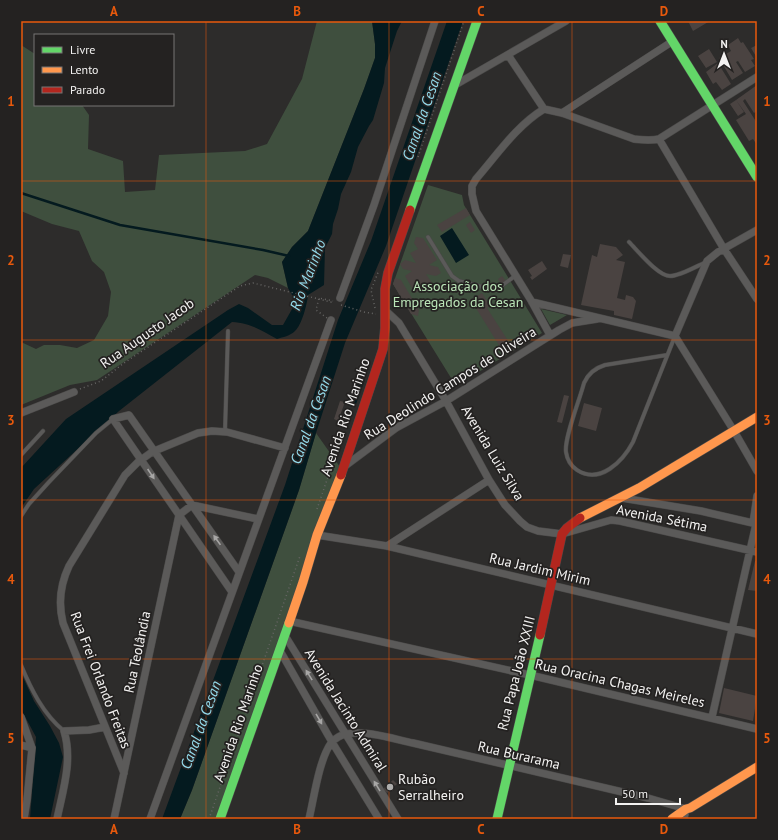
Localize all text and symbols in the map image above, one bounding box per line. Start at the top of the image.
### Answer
text: A [110,3,118,20]
text: B [293,3,301,20]
text: C [477,3,485,20]
text: D [660,3,668,20]
legend [34,34,174,106]
north arrow [704,34,744,74]
text: N [720,37,728,51]
text: Livre [70,42,95,57]
text: Lento [70,62,99,77]
water label: Canal da Cesan [397,69,446,163]
text: Parado [70,82,105,97]
text: 1 [7,93,15,110]
text: 1 [763,93,771,110]
water label: Rio Marinho [285,237,330,313]
text: 2 [7,252,15,269]
text: 2 [763,252,771,269]
park label: Associação dos Empregados da Cesan [393,277,523,311]
street label: Rua Augusto Jacob [97,294,197,372]
street label: Rua Deolindo Campos de Oliveira [360,322,540,444]
street label: Avenida Rio Marinho [316,356,374,478]
water label: Canal da Cesan [286,373,335,467]
street label: Avenida Luiz Silva [458,402,529,504]
text: 3 [7,412,15,429]
text: 3 [763,412,771,429]
one-way arrow [147,469,155,479]
street label: Avenida Sétima [615,500,709,536]
one-way arrow [213,535,221,546]
street label: Rua Jardim Mirim [488,549,592,589]
text: 4 [7,571,15,588]
text: 4 [763,571,771,588]
street label: Rua Frei Orlando Freitas [67,609,135,751]
street label: Rua Teolândia [120,609,154,695]
street label: Rua Papa João XXIII [493,614,539,732]
street label: Avenida Jacinto Admiral [301,645,391,775]
street label: Rua Oracina Chagas Meireles [533,655,707,711]
street label: Avenida Rio Marinho [209,662,267,784]
one-way arrow [305,670,313,680]
water label: Canal da Cesan [176,678,225,772]
one-way arrow [316,714,323,725]
text: 5 [7,730,15,747]
text: 5 [763,730,771,747]
street label: Rua Burarama [476,737,562,773]
place label: Rubão Serralheiro [398,770,464,804]
one-way arrow [374,780,381,792]
scale bar [616,780,680,806]
marker: Rubão Serralheiro [385,782,395,792]
text: 50 m [622,786,648,801]
text: A [110,821,118,838]
text: B [293,821,301,838]
text: C [477,821,485,838]
text: D [660,821,668,838]

